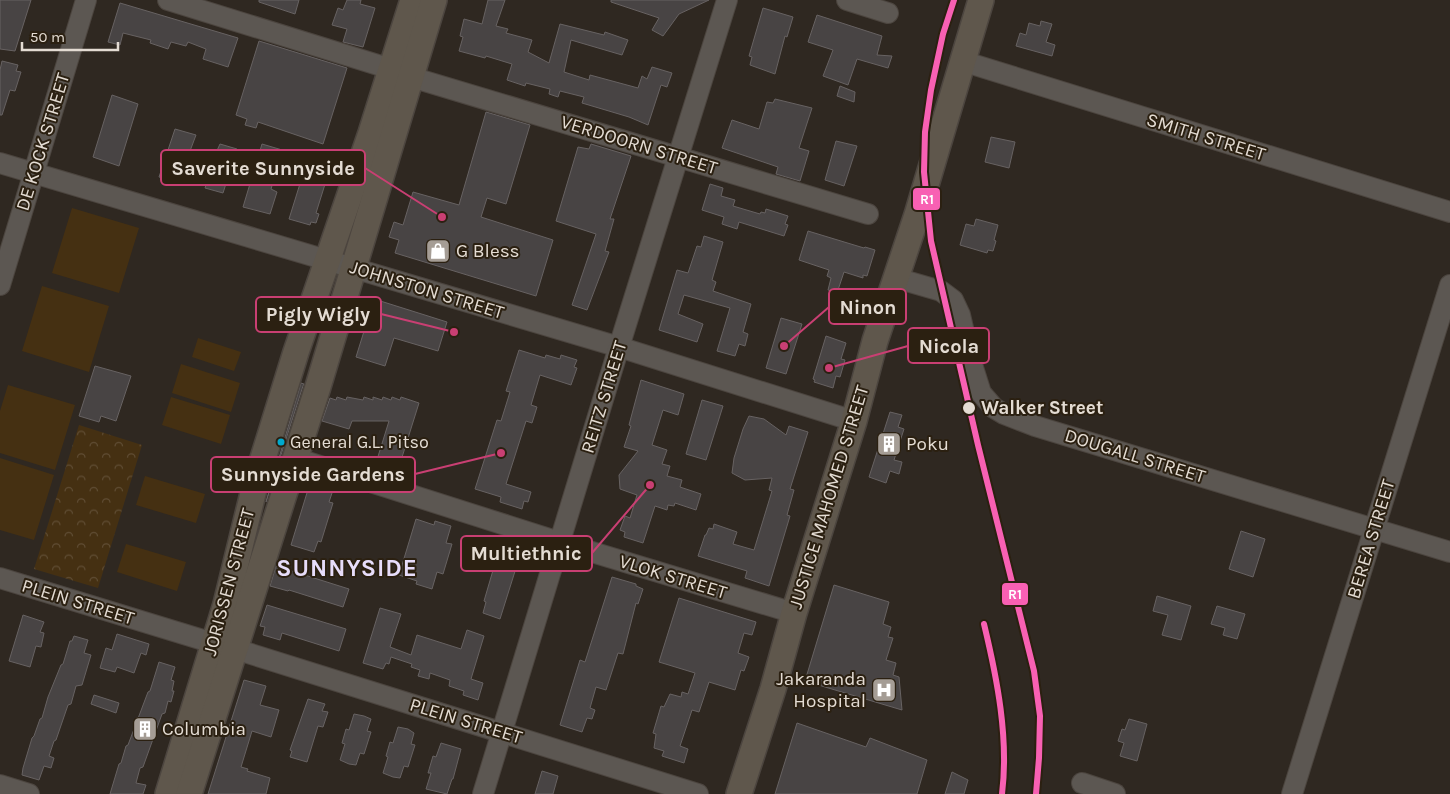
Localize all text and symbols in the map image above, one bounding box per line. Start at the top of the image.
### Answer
scale bar [22,20,119,52]
text: 50 m [30,28,65,46]
street label: DE KOCK STREET [12,70,75,213]
street label: SMITH STREET [1144,108,1269,166]
street label: VERDOORN STREET [558,111,720,179]
callout: Saverite Sunnyside [161,150,365,185]
text: Saverite Sunnyside [171,157,355,180]
line badge: R1 [912,187,941,211]
text: R1 [920,191,934,208]
shop icon: G Bless [425,238,451,264]
place label: G Bless [456,240,520,262]
street label: JOHNSTON STREET [347,256,507,324]
callout: Ninon [829,289,906,324]
text: Ninon [839,296,897,319]
callout: Pigly Wigly [256,297,381,332]
text: Pigly Wigly [266,303,370,326]
callout: Nicola [908,328,989,363]
text: Nicola [919,335,979,358]
street label: REITZ STREET [576,338,632,456]
street label: JUSTICE MAHOMED STREET [784,382,874,611]
place label: Walker Street [981,397,1103,419]
marker: Walker Street [961,400,977,416]
street label: DOUGALL STREET [1062,424,1209,488]
place label: General G.L. Pitso [290,431,429,453]
building icon: Poku [876,431,902,457]
place label: Poku [906,433,949,455]
marker: General G.L. Pitso [276,437,286,447]
callout: Sunnyside Gardens [211,457,415,492]
text: Sunnyside Gardens [221,463,405,486]
street label: BEREA STREET [1342,476,1400,601]
street label: JORISSEN STREET [199,505,259,658]
callout: Multiethnic [461,536,592,571]
text: Multiethnic [470,542,582,565]
street label: VLOK STREET [617,550,730,604]
district label: SUNNYSIDE [276,554,418,582]
street label: PLEIN STREET [19,574,137,630]
line badge: R1 [1001,582,1029,606]
text: R1 [1008,586,1022,603]
place label: Jakaranda Hospital [776,668,866,712]
hospital icon: Jakaranda Hospital [871,677,897,703]
street label: PLEIN STREET [407,693,525,749]
building icon: Columbia [132,716,158,742]
place label: Columbia [162,718,246,740]

